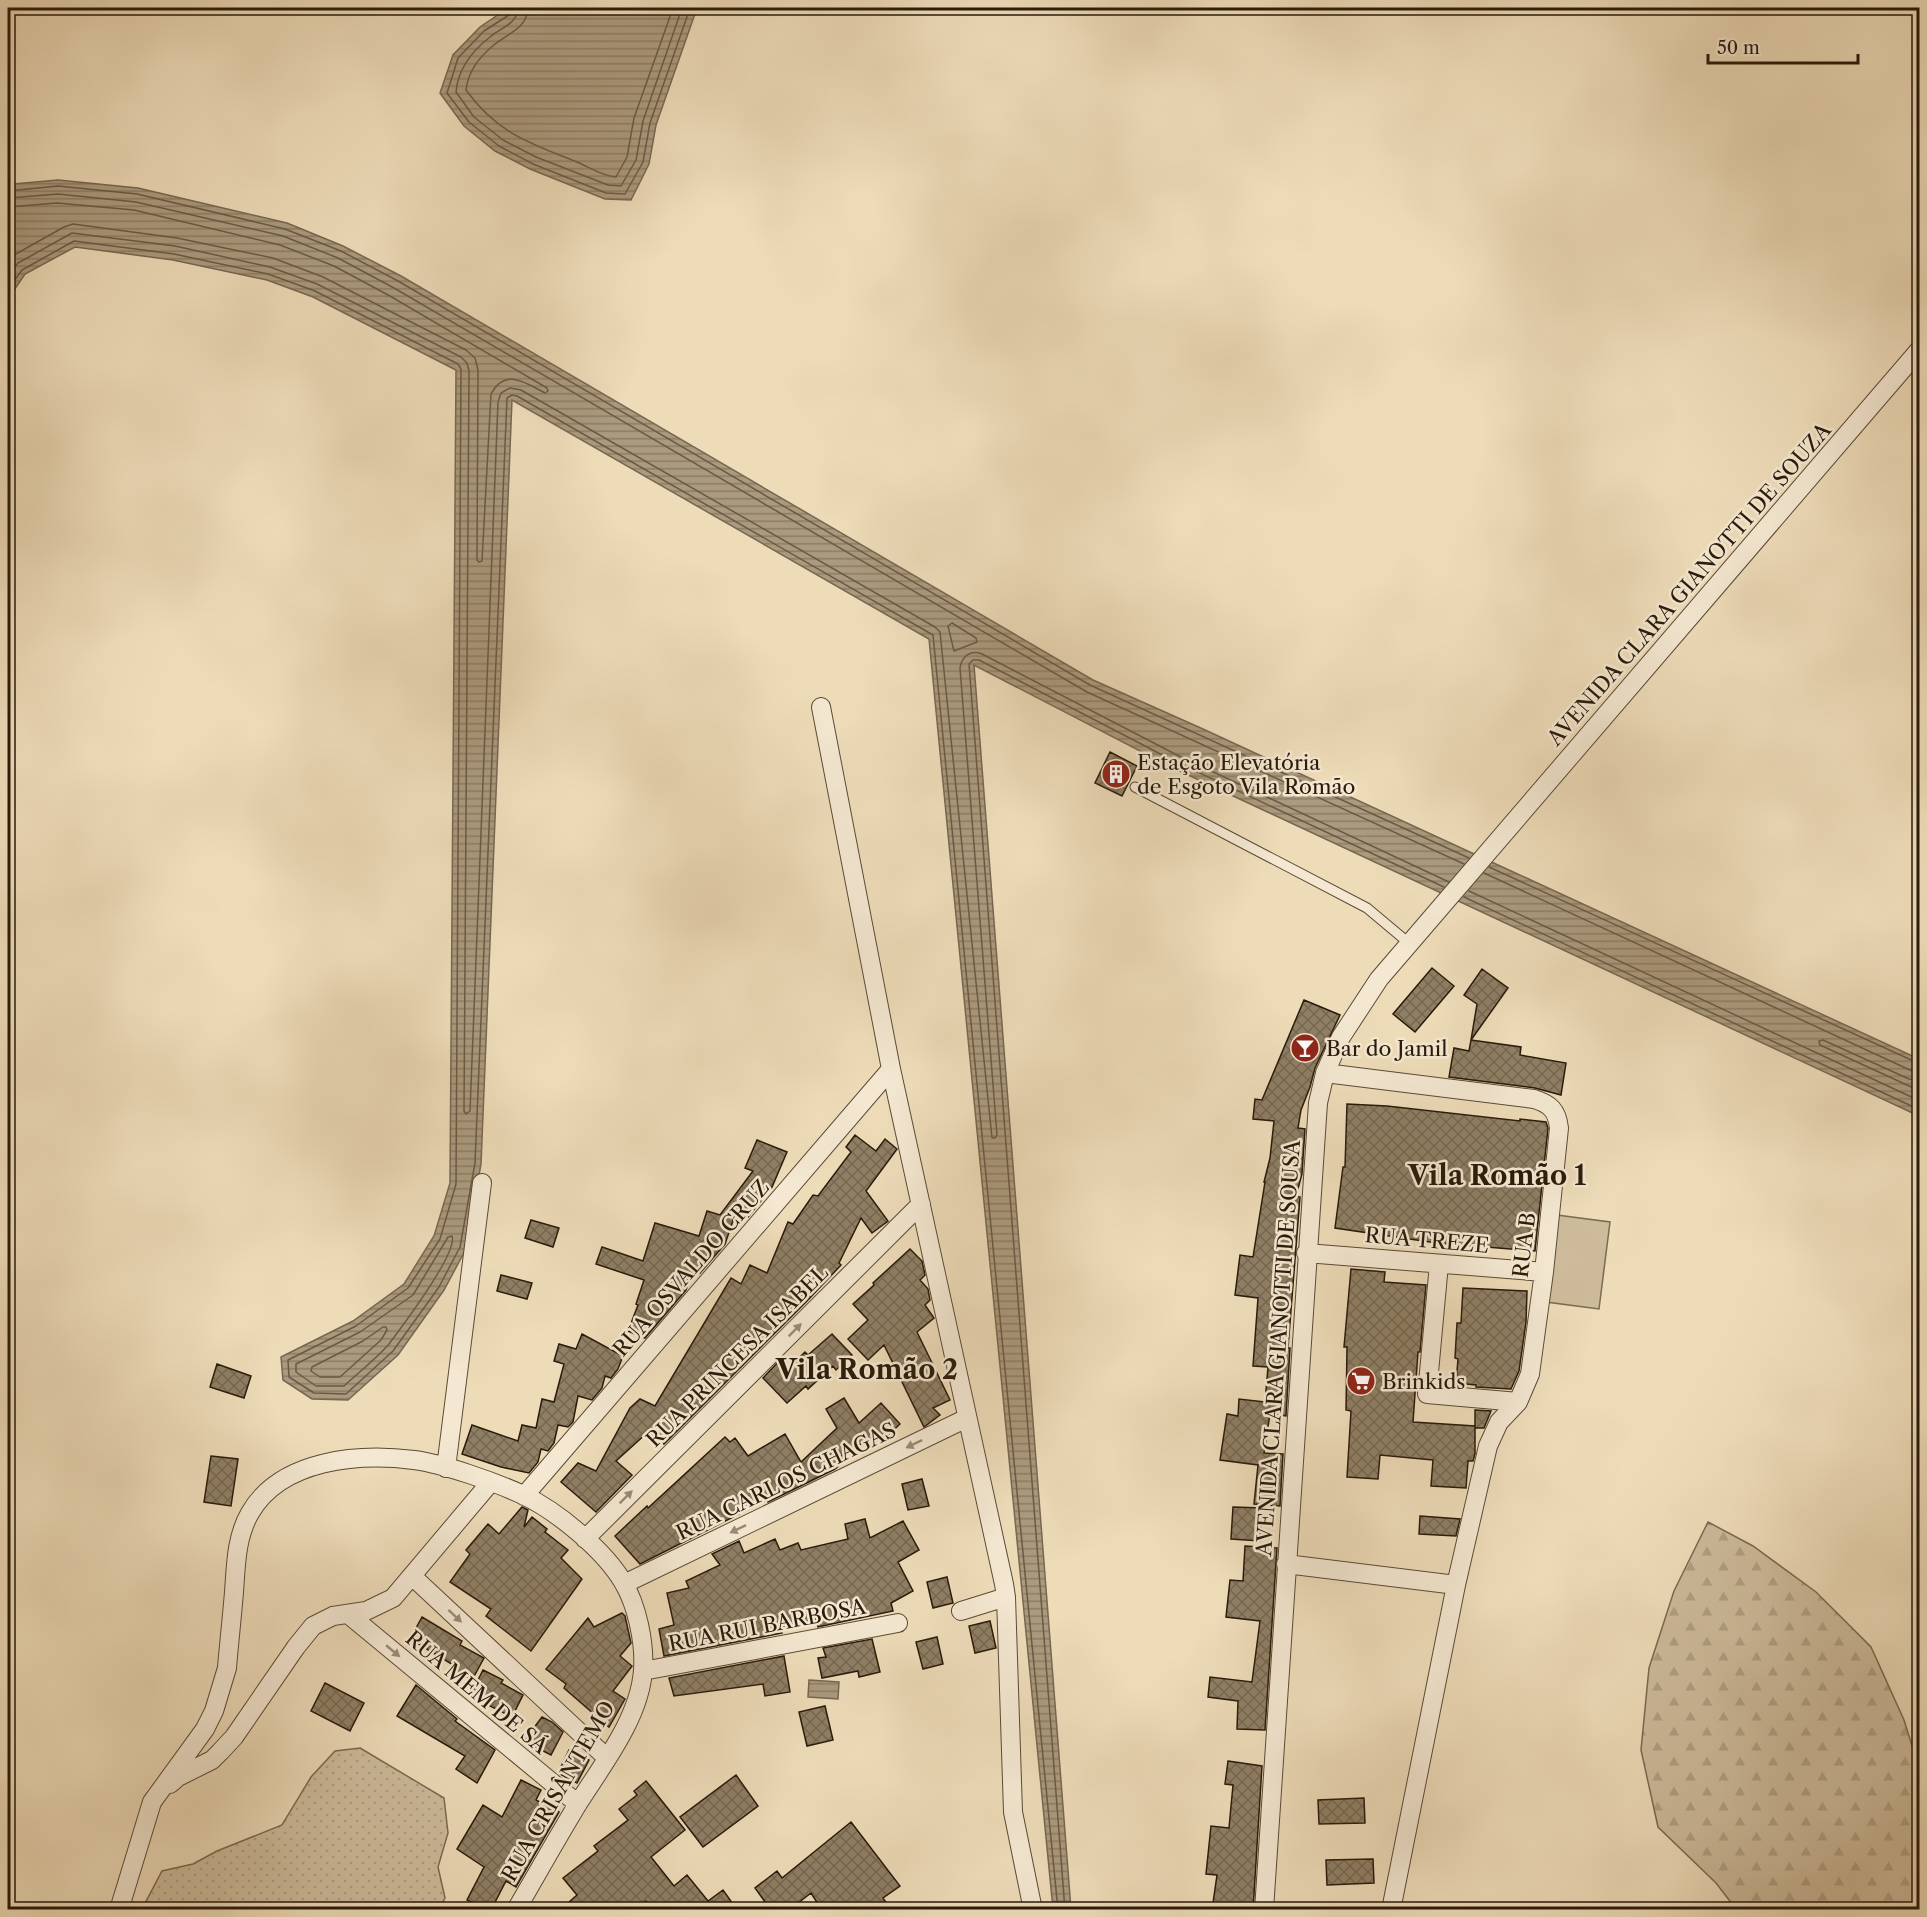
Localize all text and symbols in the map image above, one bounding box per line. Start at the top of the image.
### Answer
scale bar [1708,27,1858,65]
text: 50 m [1717,37,1760,59]
street label: AVENIDA CLARA GIANOTTI DE SOUZA [1541,417,1836,751]
place label: Estação Elevatória de Esgoto Vila Romão [1137,750,1355,799]
building icon: Estação Elevatória de Esgoto Vila Romão [1100,758,1132,790]
bar icon: Bar do Jamil [1289,1032,1321,1064]
place label: Bar do Jamil [1326,1036,1447,1061]
street label: AVENIDA CLARA GIANOTTI DE SOUSA [1251,1139,1305,1558]
district label: Vila Romão 1 [1407,1159,1586,1192]
street label: RUA OSVALDO CRUZ [608,1175,774,1361]
street label: RUA B [1508,1211,1540,1279]
street label: RUA TREZE [1364,1222,1490,1258]
street label: RUA PRINCESA ISABEL [641,1260,833,1452]
one-way arrow [787,1324,801,1338]
district label: Vila Romão 2 [775,1353,958,1386]
supermarket icon: Brinkids [1345,1365,1377,1397]
place label: Brinkids [1382,1369,1465,1394]
street label: RUA CARLOS CHAGAS [672,1417,900,1545]
one-way arrow [905,1439,922,1448]
one-way arrow [619,1491,633,1505]
one-way arrow [730,1524,747,1533]
street label: RUA RUI BARBOSA [666,1593,868,1656]
one-way arrow [447,1609,462,1623]
street label: RUA MEM DE SÁ [401,1625,554,1759]
one-way arrow [385,1645,401,1658]
street label: RUA CRISÂNTEMO [496,1696,620,1886]

